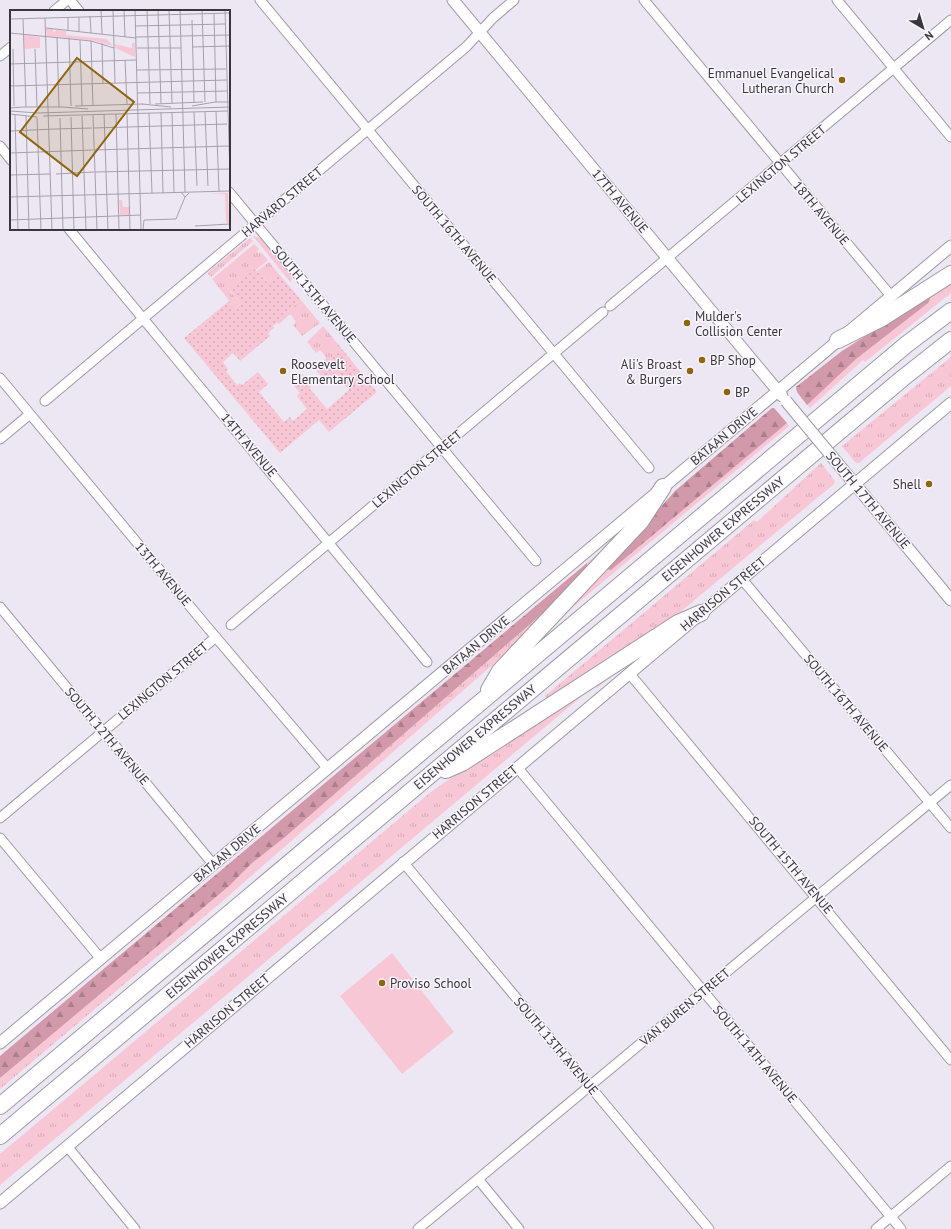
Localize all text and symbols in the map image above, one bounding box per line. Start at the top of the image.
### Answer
north arrow [903,8,943,48]
inset map [10,10,230,230]
text: N [922,28,936,44]
place label: Emmanuel Evangelical Lutheran Church [708,65,834,97]
marker: Emmanuel Evangelical Lutheran Church [837,75,847,85]
street label: LEXINGTON STREET [732,121,830,207]
street label: HARVARD STREET [238,163,326,241]
street label: 17TH AVENUE [588,165,652,237]
street label: 18TH AVENUE [789,177,853,249]
street label: SOUTH 16TH AVENUE [408,182,500,286]
street label: SOUTH 15TH AVENUE [268,242,360,346]
place label: Mulder's Collision Center [695,308,783,340]
marker: Mulder's Collision Center [682,318,692,328]
place label: BP Shop [710,352,756,369]
marker: BP Shop [697,355,707,365]
place label: Roosevelt Elementary School [291,356,395,388]
place label: Ali's Broast & Burgers [621,356,683,388]
marker: Roosevelt Elementary School [278,366,288,376]
marker: Ali's Broast & Burgers [685,366,695,376]
place label: BP [735,384,750,401]
marker: BP [722,387,732,397]
street label: BATAAN DRIVE [687,403,761,469]
street label: 14TH AVENUE [217,409,281,481]
street label: LEXINGTON STREET [368,426,466,512]
street label: SOUTH 17TH AVENUE [822,448,914,552]
street label: EISENHOWER EXPRESSWAY [658,472,788,585]
place label: Shell [893,476,921,493]
marker: Shell [924,479,934,489]
street label: 13TH AVENUE [131,538,195,610]
street label: HARRISON STREET [677,553,769,635]
street label: BATAAN DRIVE [439,612,513,678]
street label: LEXINGTON STREET [114,638,212,724]
street label: SOUTH 16TH AVENUE [800,651,892,755]
street label: EISENHOWER EXPRESSWAY [410,680,540,793]
street label: SOUTH 12TH AVENUE [61,684,153,788]
street label: HARRISON STREET [429,761,521,843]
street label: SOUTH 15TH AVENUE [745,813,837,917]
street label: BATAAN DRIVE [190,820,264,886]
street label: EISENHOWER EXPRESSWAY [162,889,292,1002]
street label: VAN BUREN STREET [636,964,734,1050]
street label: HARRISON STREET [181,970,273,1052]
place label: Proviso School [390,975,472,992]
marker: Proviso School [377,978,387,988]
street label: SOUTH 13TH AVENUE [510,994,602,1098]
street label: SOUTH 14TH AVENUE [709,1002,801,1106]

